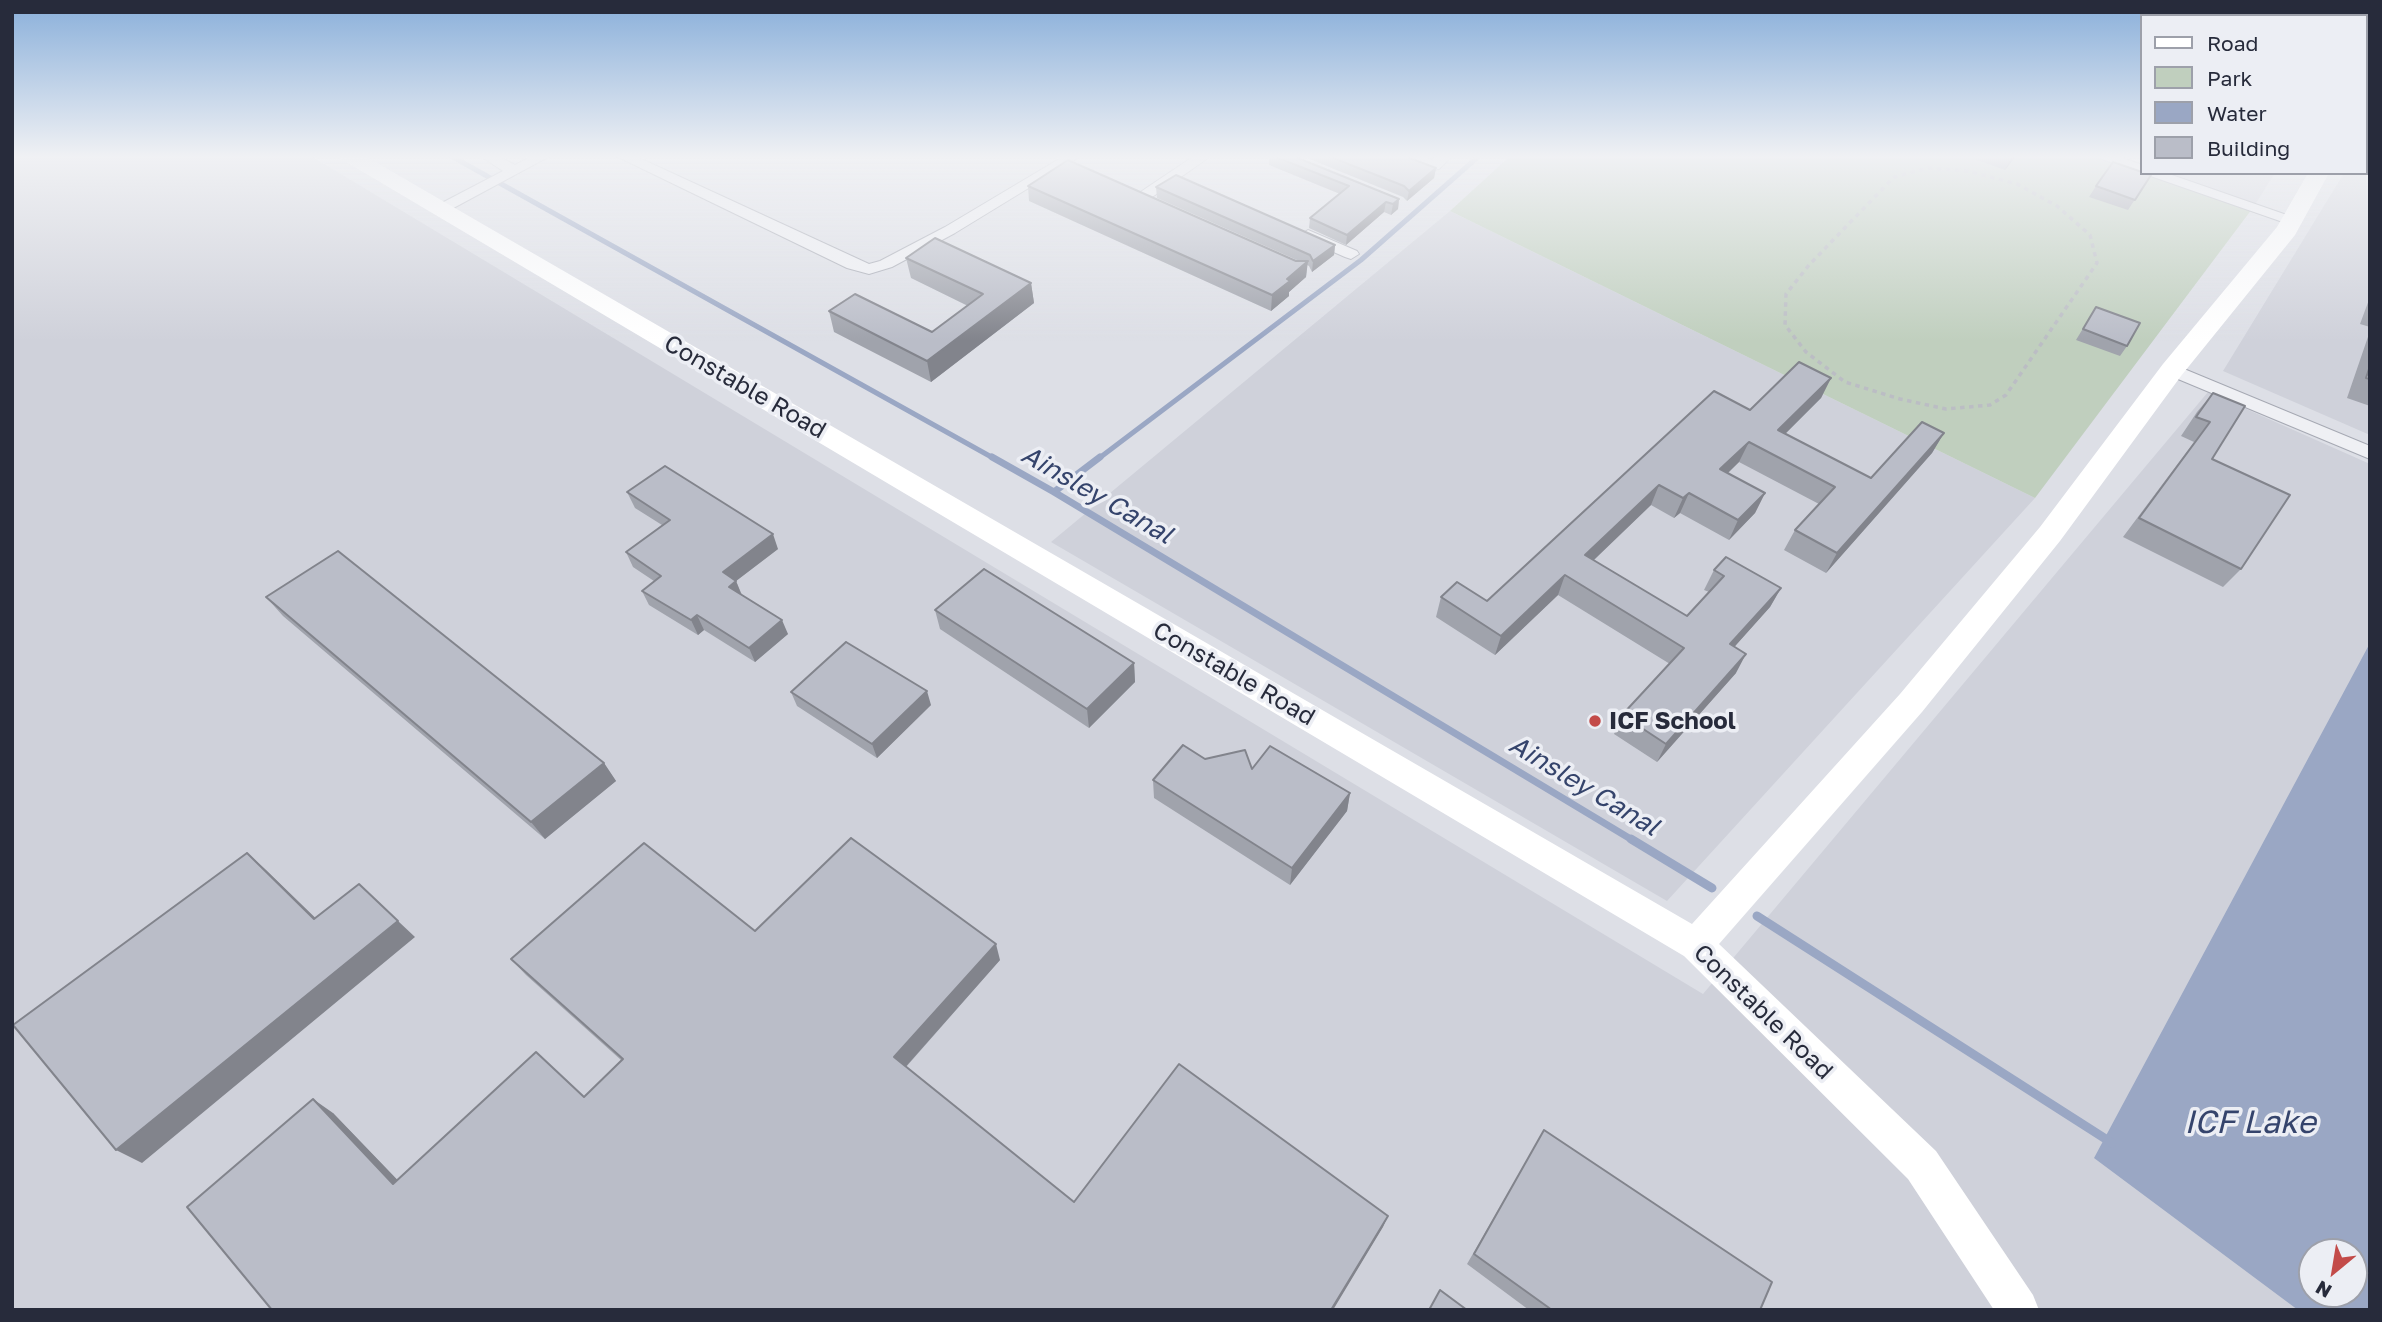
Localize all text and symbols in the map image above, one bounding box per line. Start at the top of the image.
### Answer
legend [2140,14,2368,175]
text: Road [2207,30,2258,56]
text: Park [2207,65,2252,91]
text: Water [2207,100,2267,126]
text: Building [2207,135,2290,161]
street label: Constable Road [659,329,831,445]
water label: Ainsley Canal [1016,439,1178,551]
street label: Constable Road [1148,616,1320,732]
place label: ICF School [1609,707,1736,735]
marker: ICF School [1587,713,1603,729]
water label: Ainsley Canal [1503,729,1665,843]
street label: Constable Road [1687,938,1839,1086]
water label: ICF Lake [2184,1104,2316,1142]
north arrow [2298,1238,2368,1308]
text: N [2311,1276,2335,1303]

